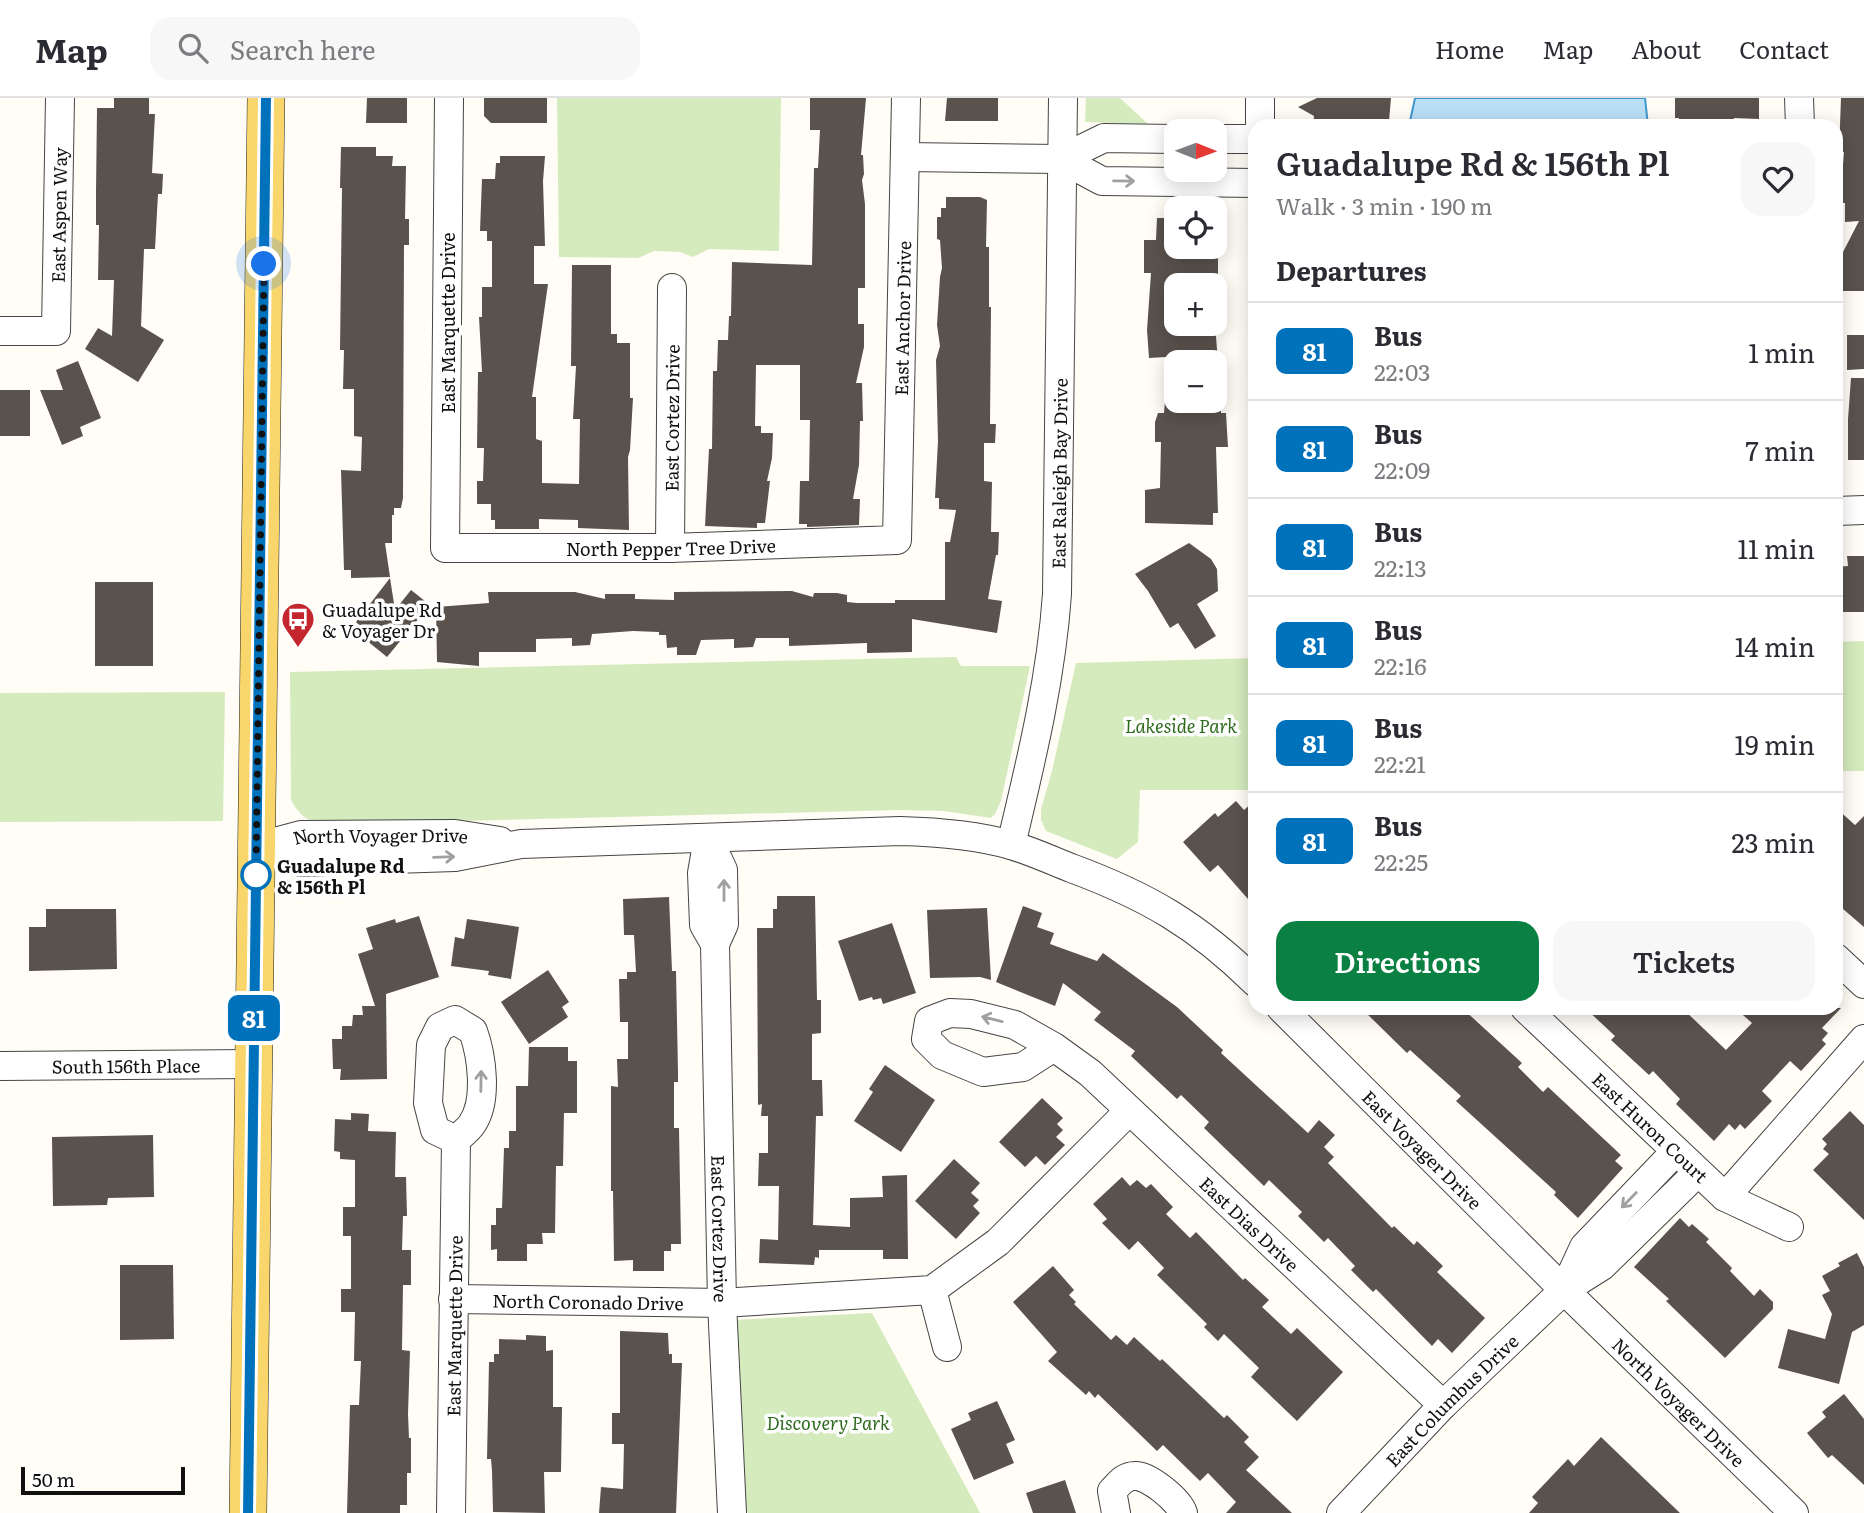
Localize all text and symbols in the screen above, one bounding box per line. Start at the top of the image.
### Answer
search box [150,17,640,80]
text: Map [35,24,108,73]
icon: search [174,29,212,67]
text: Search here [230,29,376,68]
text: Home [1435,31,1504,66]
text: Map [1542,31,1593,66]
text: About [1631,31,1701,66]
text: Contact [1739,31,1829,66]
north arrow [1164,119,1227,182]
map controls [1164,119,1227,413]
text: Guadalupe Rd & 156th Pl [1276,137,1670,186]
button: heart [1741,142,1815,216]
street label: East Aspen Way [43,146,73,283]
one-way arrow [1113,174,1136,188]
text: Walk · 3 min · 190 m [1276,188,1492,222]
button: locate [1164,196,1227,259]
street label: East Marquette Drive [434,232,461,414]
street label: East Anchor Drive [886,240,917,396]
your location [246,246,281,281]
text: Departures [1276,250,1427,289]
button: + [1164,273,1227,336]
text: Bus [1374,315,1422,354]
text: 1 min [1748,332,1815,371]
text: 81 [1302,333,1327,368]
street label: East Cortez Drive [657,344,685,492]
button: − [1164,350,1227,413]
text: 22:03 [1374,354,1430,388]
street label: East Raleigh Bay Drive [1044,378,1073,569]
text: Bus [1374,413,1422,452]
text: 7 min [1746,430,1815,469]
text: 81 [1302,431,1327,466]
text: 22:09 [1374,452,1430,486]
text: Bus [1374,511,1422,550]
text: 11 min [1738,528,1815,567]
text: 81 [1302,529,1327,564]
street label: North Pepper Tree Drive [566,531,776,562]
text: 22:13 [1374,550,1427,584]
place label: Guadalupe Rd & Voyager Dr [322,596,442,644]
bus stop icon: Guadalupe Rd & Voyager Dr [279,600,317,649]
text: Bus [1374,609,1422,648]
text: 14 min [1735,626,1815,665]
text: 81 [1302,627,1327,662]
text: 22:16 [1374,648,1427,682]
text: Bus [1374,707,1422,746]
park label: Lakeside Park [1125,712,1237,739]
text: 19 min [1735,724,1815,763]
text: 81 [1302,725,1327,760]
text: 22:21 [1374,746,1426,780]
text: Bus [1374,805,1422,844]
street label: North Voyager Drive [289,820,470,850]
text: 23 min [1731,822,1815,861]
text: 81 [1302,823,1327,858]
text: 22:25 [1374,844,1428,878]
one-way arrow [433,851,456,864]
place label: Guadalupe Rd & 156th Pl [277,852,405,900]
marker: Guadalupe Rd & 156th Pl [241,860,271,890]
one-way arrow [717,879,730,902]
button: Directions [1276,921,1539,1001]
button: Tickets [1553,921,1815,1001]
line badge: 81 [222,995,286,1041]
text: 81 [242,1000,266,1035]
one-way arrow [981,1012,1004,1025]
street label: South 156th Place [52,1051,200,1079]
street label: East Huron Court [1587,1065,1715,1189]
one-way arrow [474,1069,487,1092]
street label: East Voyager Drive [1357,1083,1489,1215]
street label: East Cortez Drive [706,1155,735,1303]
street label: East Dias Drive [1194,1170,1306,1277]
one-way arrow [1620,1192,1637,1209]
street label: East Marquette Drive [439,1235,468,1417]
street label: North Coronado Drive [492,1286,684,1316]
street label: East Columbus Drive [1378,1327,1524,1472]
street label: North Voyager Drive [1607,1331,1752,1473]
park label: Discovery Park [766,1409,890,1436]
scale bar [21,1464,186,1496]
text: 50 m [32,1465,75,1493]

